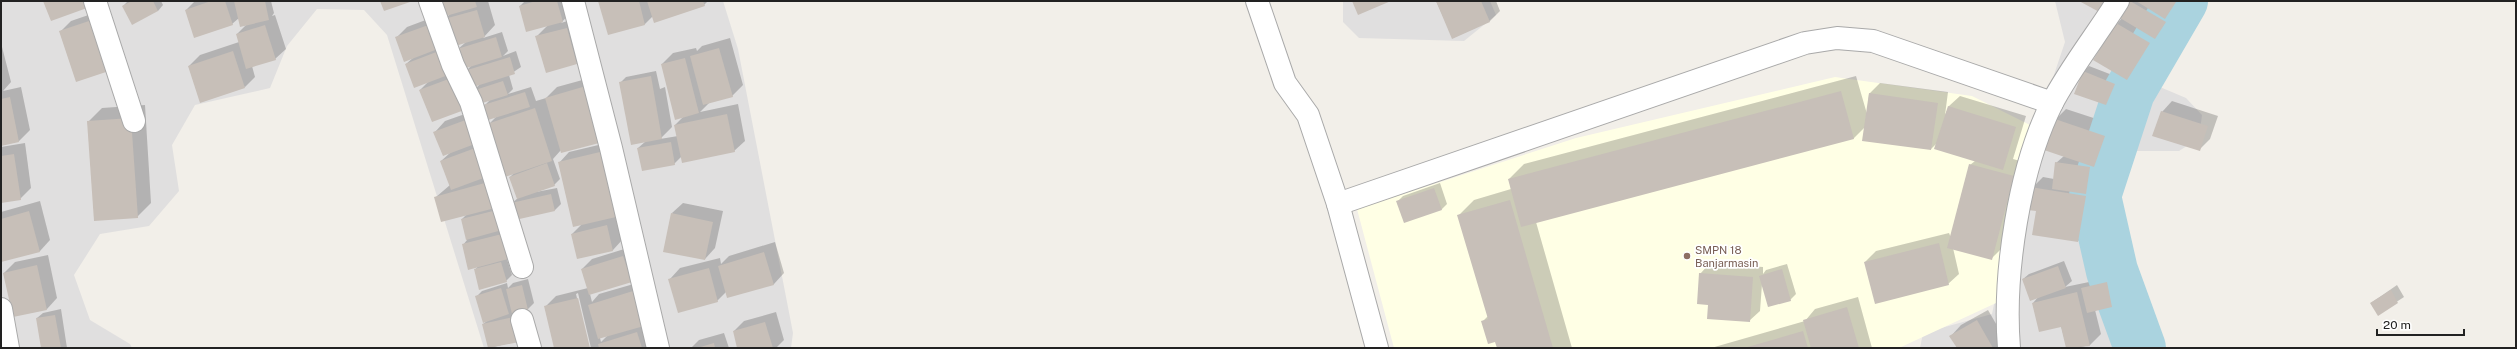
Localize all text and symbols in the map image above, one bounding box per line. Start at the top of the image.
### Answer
place label: SMPN 18 Banjarmasin [1695,244,1758,269]
marker: SMPN 18 Banjarmasin [1682,251,1692,261]
scale bar [2377,311,2464,337]
text: 20 m [2383,318,2411,332]

